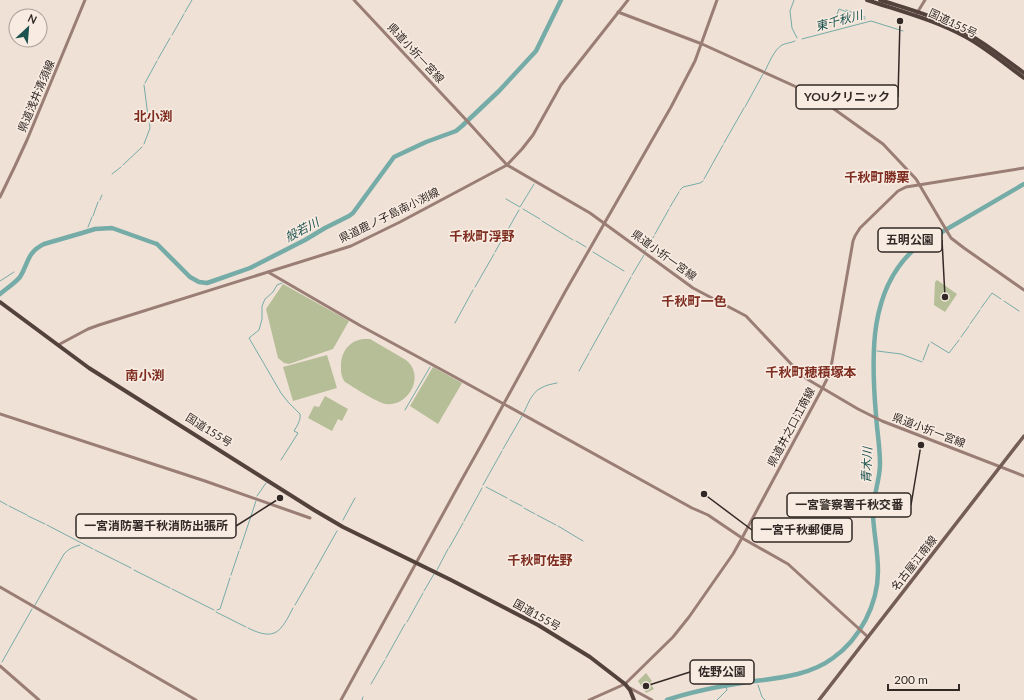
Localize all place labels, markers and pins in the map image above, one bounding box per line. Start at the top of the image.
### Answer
callout: YOUクリニック [796,85,898,109]
callout: 五明公園 [878,228,942,252]
callout: 一宮警察署千秋交番 [787,493,911,517]
callout: 一宮消防署千秋消防出張所 [76,514,236,538]
callout: 一宮千秋郵便局 [752,518,852,542]
callout: 佐野公園 [690,660,754,684]

